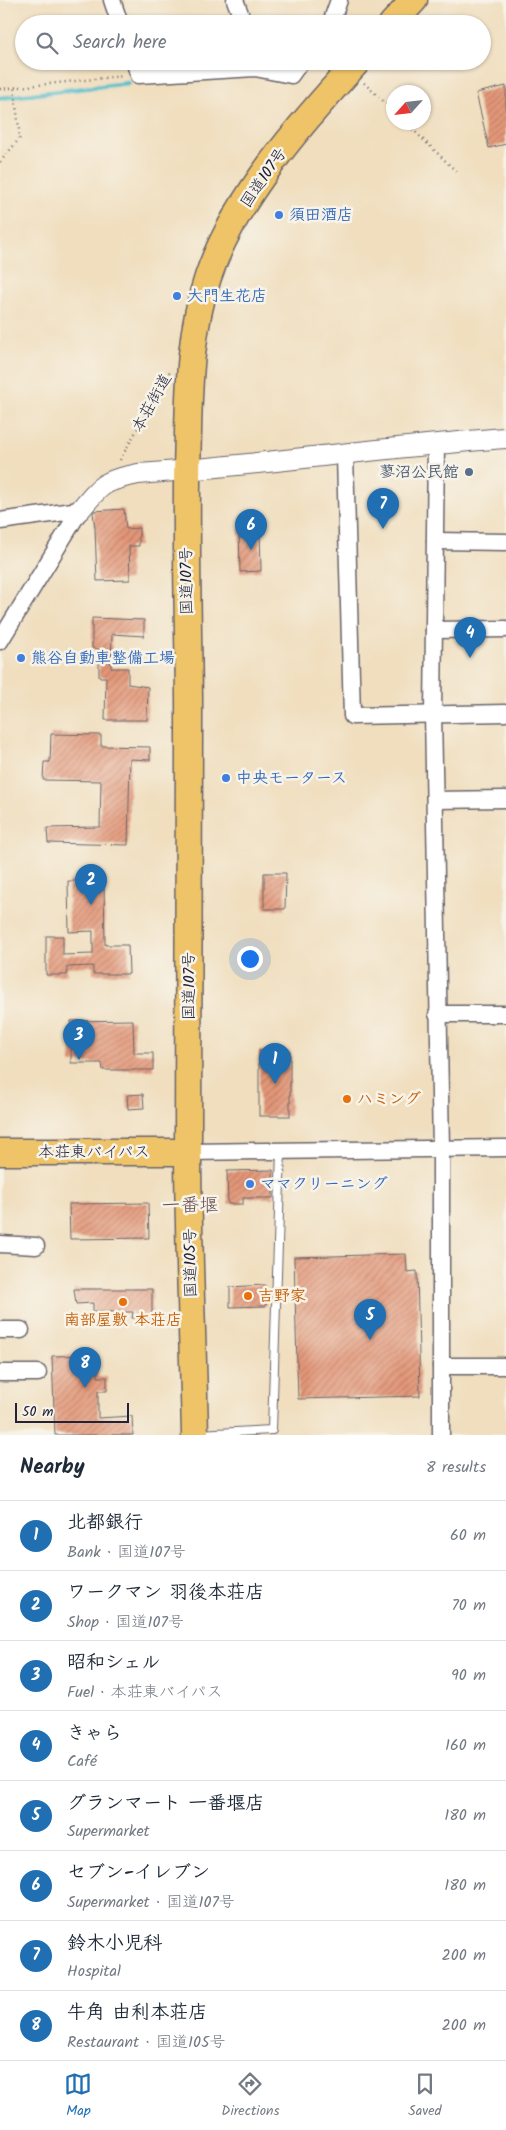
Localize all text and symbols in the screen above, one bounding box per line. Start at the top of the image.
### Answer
search box [15,15,491,70]
text: Search here [73,28,167,58]
icon: search [33,29,61,57]
north arrow [386,85,431,130]
street label: 国道107号 [235,143,293,213]
place label: 須田酒店 [289,203,353,228]
marker: 須田酒店 [273,209,285,221]
place label: 大門生花店 [187,284,267,309]
marker: 大門生花店 [171,290,183,302]
street label: 本荘街道 [126,369,178,437]
place label: 蓼沼公民館 [379,460,459,485]
marker: 蓼沼公民館 [463,466,475,478]
pin: 7 [367,488,399,529]
pin: 6 [235,509,267,550]
street label: 国道107号 [174,547,200,615]
pin: 4 [454,617,486,658]
place label: 熊谷自動車整備工場 [31,646,175,671]
marker: 熊谷自動車整備工場 [15,652,27,664]
place label: 中央モータース [236,766,347,791]
marker: 中央モータース [220,772,232,784]
pin: 2 [75,864,107,905]
your location [237,946,263,972]
street label: 国道107号 [177,952,202,1020]
pin: 3 [63,1019,95,1060]
pin: 1 [259,1043,291,1084]
place label: ハミング [357,1087,421,1112]
marker: ハミング [341,1093,353,1105]
street label: 本荘東バイパス [38,1140,150,1165]
place label: ママクリーニング [260,1172,388,1197]
marker: ママクリーニング [244,1178,256,1190]
district label: 一番堰 [161,1191,219,1221]
street label: 国道105号 [178,1228,204,1298]
place label: 吉野家 [258,1284,306,1309]
marker: 吉野家 [242,1290,254,1302]
marker: 南部屋敷 本荘店 [117,1296,129,1308]
pin: 5 [354,1299,386,1340]
place label: 南部屋敷 本荘店 [64,1308,182,1333]
pin: 8 [69,1347,101,1388]
scale bar [15,1400,129,1423]
text: 50 m [22,1401,53,1423]
text: Nearby [20,1451,85,1484]
text: 8 results [426,1455,486,1480]
text: 北都銀行 [67,1508,143,1538]
text: 1 [34,1523,38,1548]
text: 60 m [450,1523,486,1548]
text: Bank · 国道107号 [67,1540,186,1565]
text: ワークマン 羽後本荘店 [67,1578,264,1608]
text: 2 [31,1593,41,1618]
text: 70 m [451,1593,486,1618]
text: Shop · 国道107号 [67,1610,184,1635]
text: 昭和シェル [67,1648,160,1678]
text: 3 [32,1663,40,1688]
text: 90 m [451,1663,486,1688]
text: Fuel · 本荘東バイパス [67,1680,223,1705]
text: きゃら [67,1719,122,1749]
text: 4 [32,1733,40,1758]
text: 160 m [445,1733,486,1758]
text: Café [67,1749,97,1774]
text: グランマート 一番堰店 [67,1789,264,1819]
text: 5 [32,1803,40,1828]
text: 180 m [444,1803,486,1828]
text: Supermarket [67,1819,150,1844]
text: セブン-イレブン [67,1858,210,1888]
text: 6 [32,1873,40,1898]
text: 180 m [444,1873,486,1898]
text: Supermarket · 国道107号 [67,1890,235,1915]
text: 鈴木小児科 [67,1929,162,1959]
text: 7 [32,1943,40,1968]
text: 200 m [442,1943,486,1968]
text: Hospital [67,1959,121,1984]
text: 牛角 由利本荘店 [67,1998,207,2028]
text: 8 [31,2013,41,2038]
text: 200 m [442,2013,486,2038]
text: Restaurant · 国道105号 [67,2030,226,2055]
tab: Map [64,2070,92,2122]
tab: Directions [221,2070,279,2122]
tab: Saved [408,2070,442,2122]

